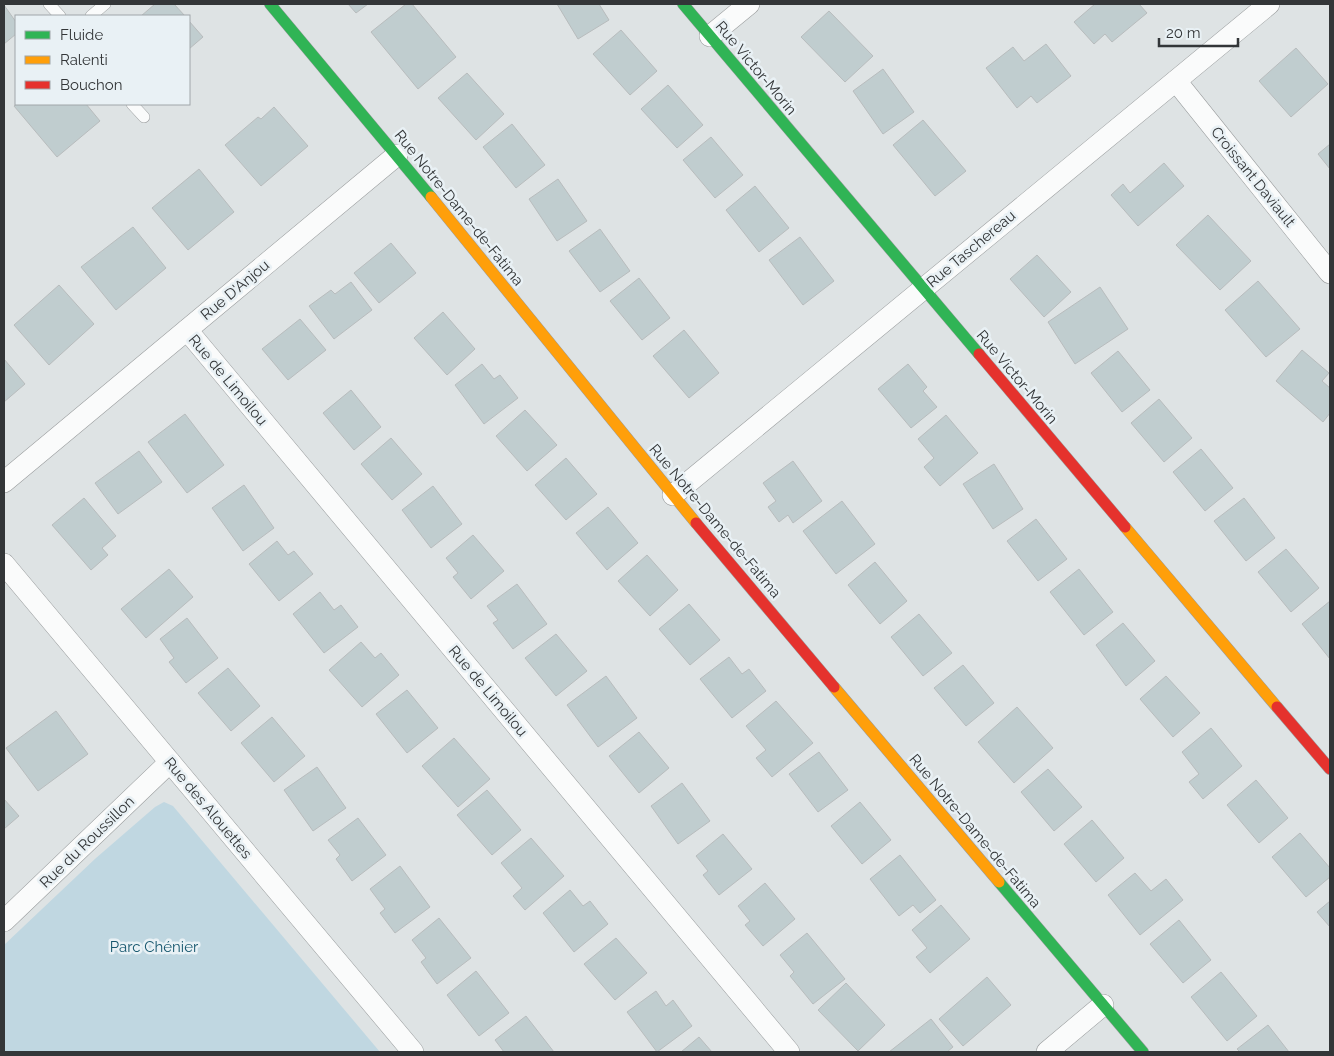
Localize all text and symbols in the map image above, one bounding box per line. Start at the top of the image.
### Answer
legend [15,15,190,105]
scale bar [1159,15,1238,47]
street label: Rue Victor-Morin [712,18,800,118]
text: 20 m [1166,24,1201,42]
text: Fluide [60,26,103,44]
text: Ralenti [60,51,108,69]
text: Bouchon [60,76,122,94]
street label: Croissant Daviault [1207,123,1299,231]
street label: Rue Notre-Dame-de-Fatima [391,127,527,289]
street label: Rue Taschereau [923,207,1019,291]
street label: Rue D'Anjou [197,256,273,324]
street label: Rue Victor-Morin [973,327,1061,427]
street label: Rue de Limoilou [185,331,271,429]
street label: Rue Notre-Dame-de-Fatima [645,440,785,602]
street label: Rue de Limoilou [445,642,531,740]
street label: Rue Notre-Dame-de-Fatima [905,750,1045,912]
street label: Rue des Alouettes [160,754,256,862]
street label: Rue du Roussillon [36,792,138,892]
park label: Parc Chénier [110,938,199,956]

